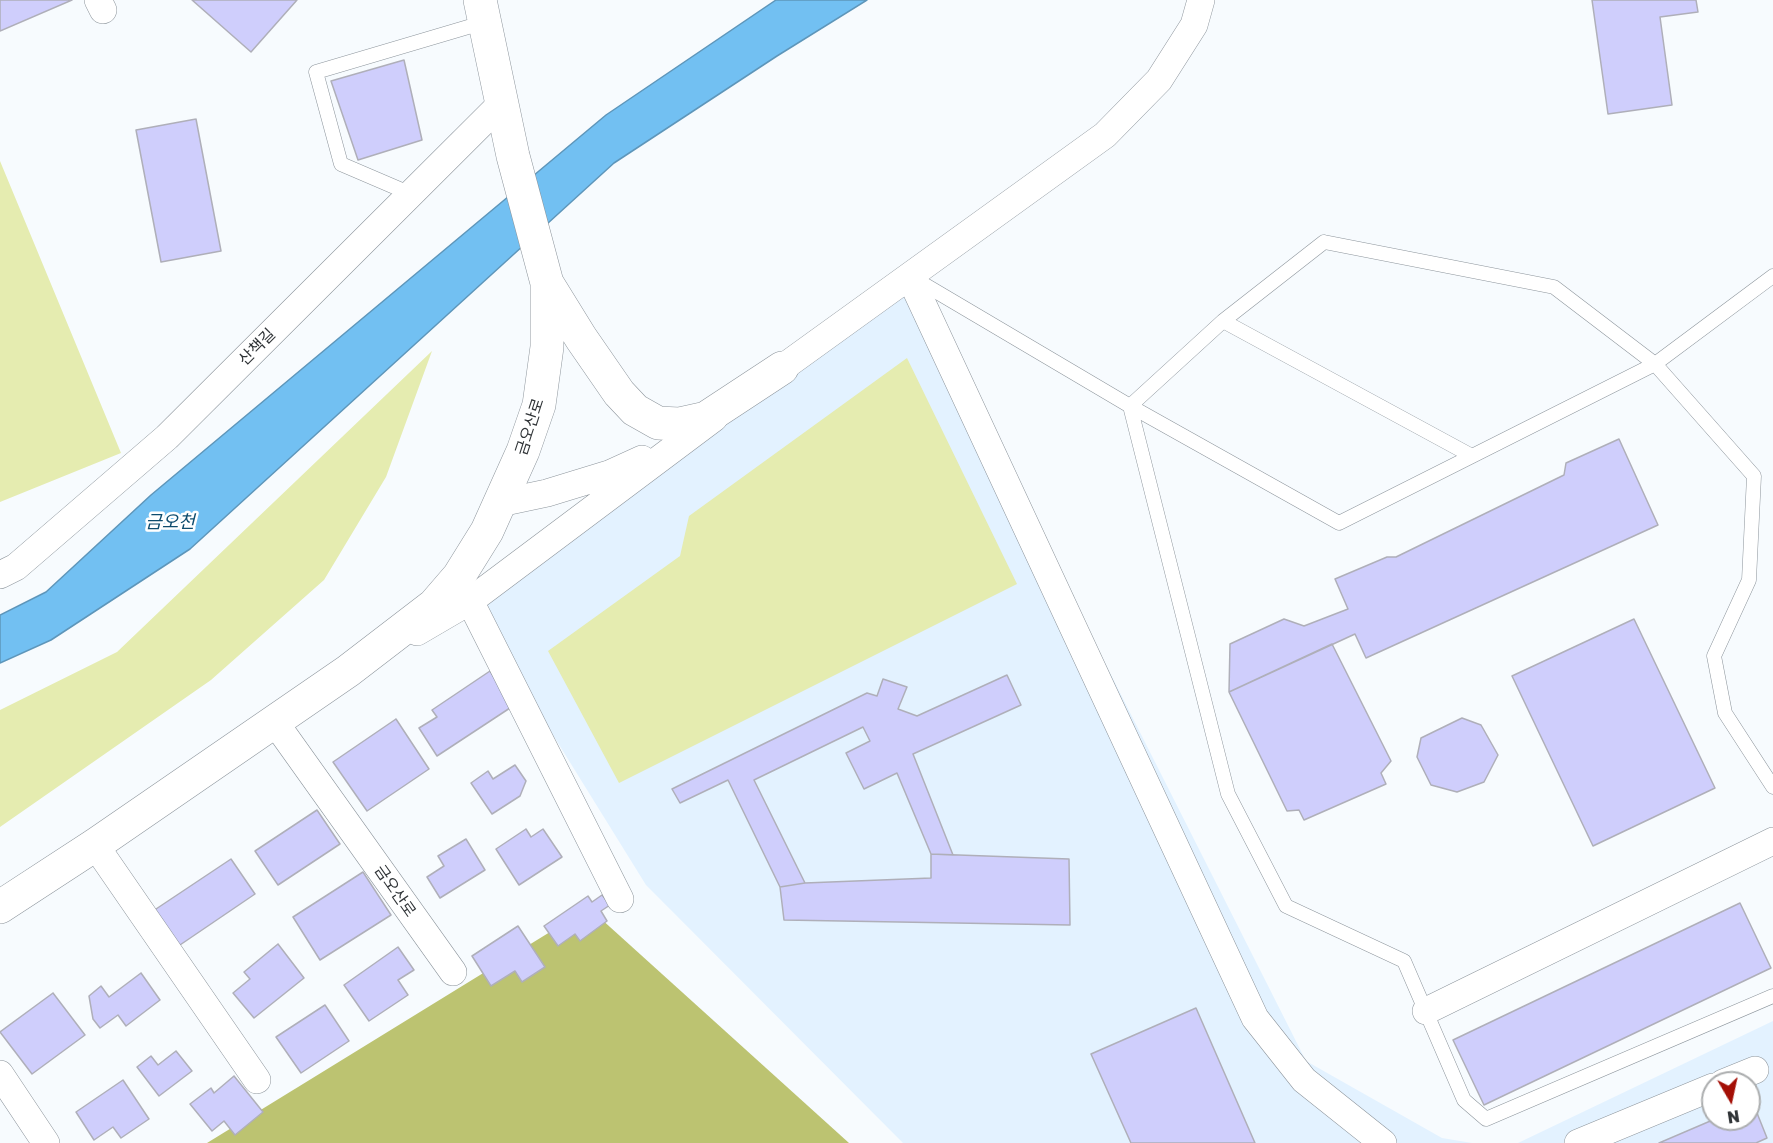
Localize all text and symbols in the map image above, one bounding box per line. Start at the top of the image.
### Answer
street label: 산책길 [235,325,279,369]
street label: 금오산로 [512,396,548,458]
water label: 금오천 [145,511,195,533]
street label: 금오산로 [370,861,420,921]
north arrow [1701,1071,1761,1131]
text: N [1726,1106,1741,1128]

